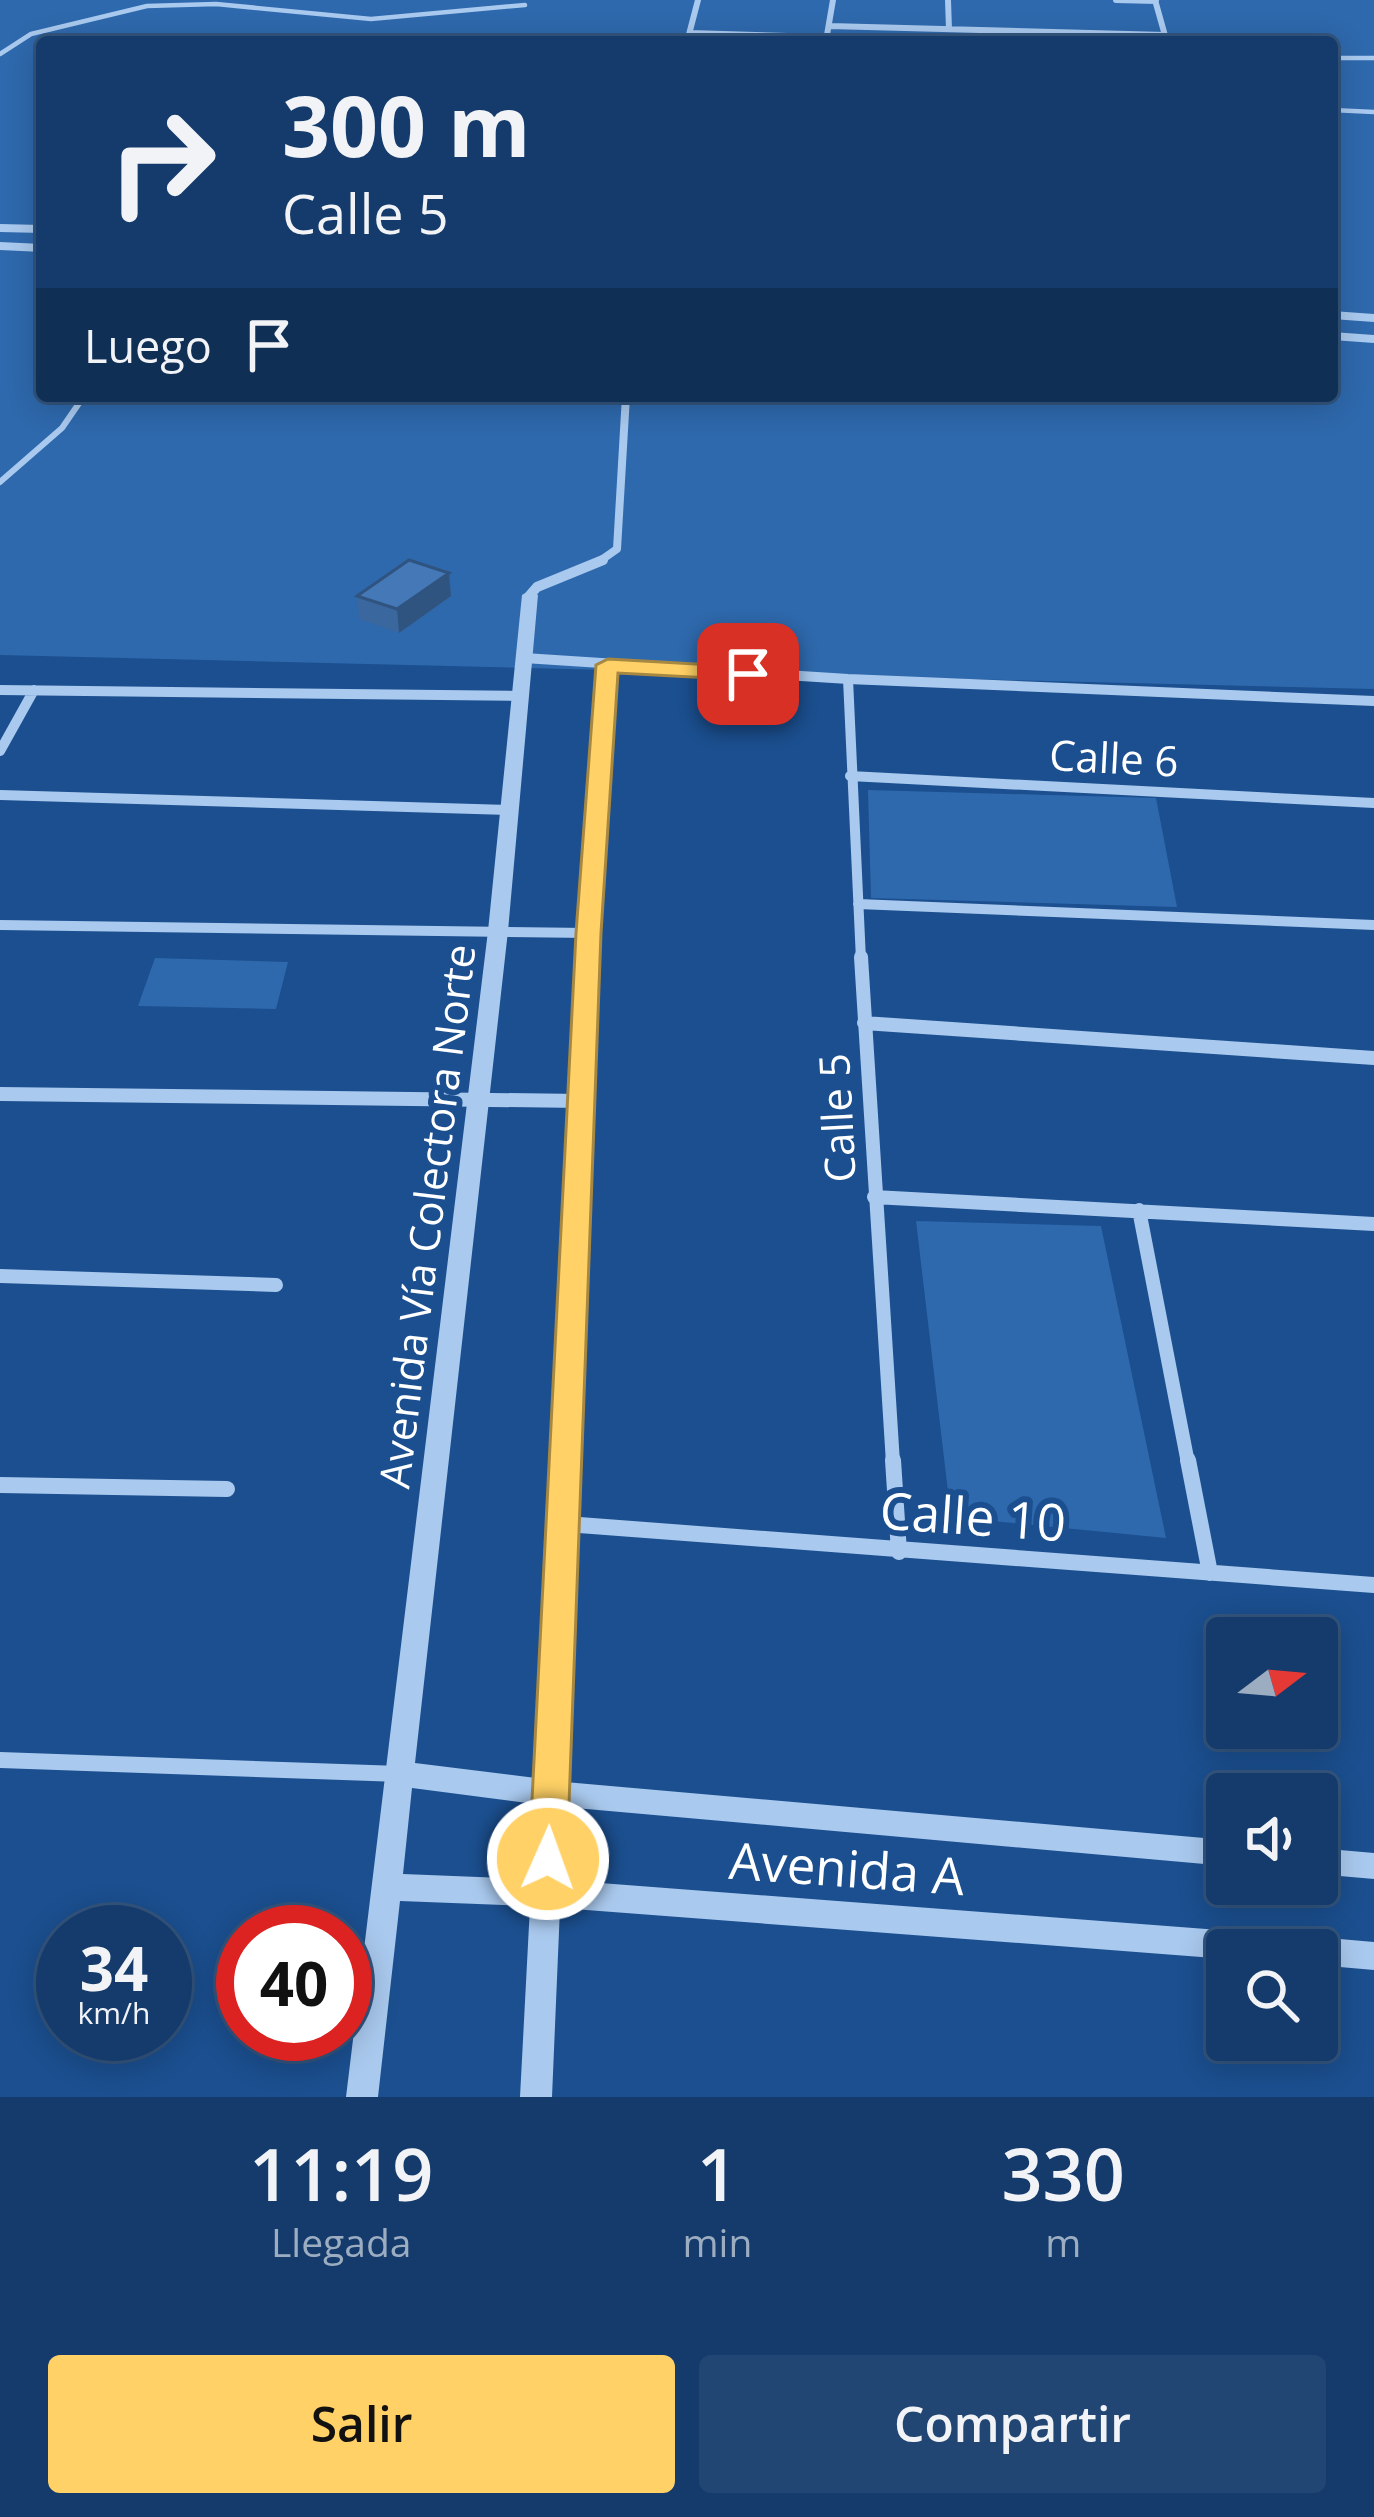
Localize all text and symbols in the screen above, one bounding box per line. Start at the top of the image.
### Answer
text: 300 m [282,67,530,182]
icon: right [84,84,240,240]
text: Calle 5 [282,176,449,250]
icon: arrive [236,312,302,378]
text: Luego [84,315,212,376]
pin [697,623,799,725]
icon: arrive [715,641,781,707]
street label: Calle 6 [1048,725,1180,789]
street label: Avenida Vía Colectora Norte [364,941,488,1491]
street label: Calle 5 [804,1052,868,1184]
street label: Calle 10 [878,1474,1068,1556]
north arrow [1206,1617,1338,1749]
map controls [1206,1617,1338,2061]
button: sound [1206,1773,1338,1905]
position arrow [485,1796,611,1922]
street label: Avenida A [727,1824,968,1910]
speed limit sign: 40 [216,1905,372,2061]
text: 34 [80,1927,148,2009]
button: search [1206,1929,1338,2061]
text: km/h [78,1992,150,2033]
text: 11:19 [249,2124,433,2222]
text: 1 [697,2124,738,2222]
text: 330 [1001,2124,1125,2222]
text: Llegada [271,2215,411,2268]
text: min [683,2215,752,2268]
text: m [1045,2215,1081,2268]
button: Salir [48,2355,675,2493]
button: Compartir [699,2355,1326,2493]

